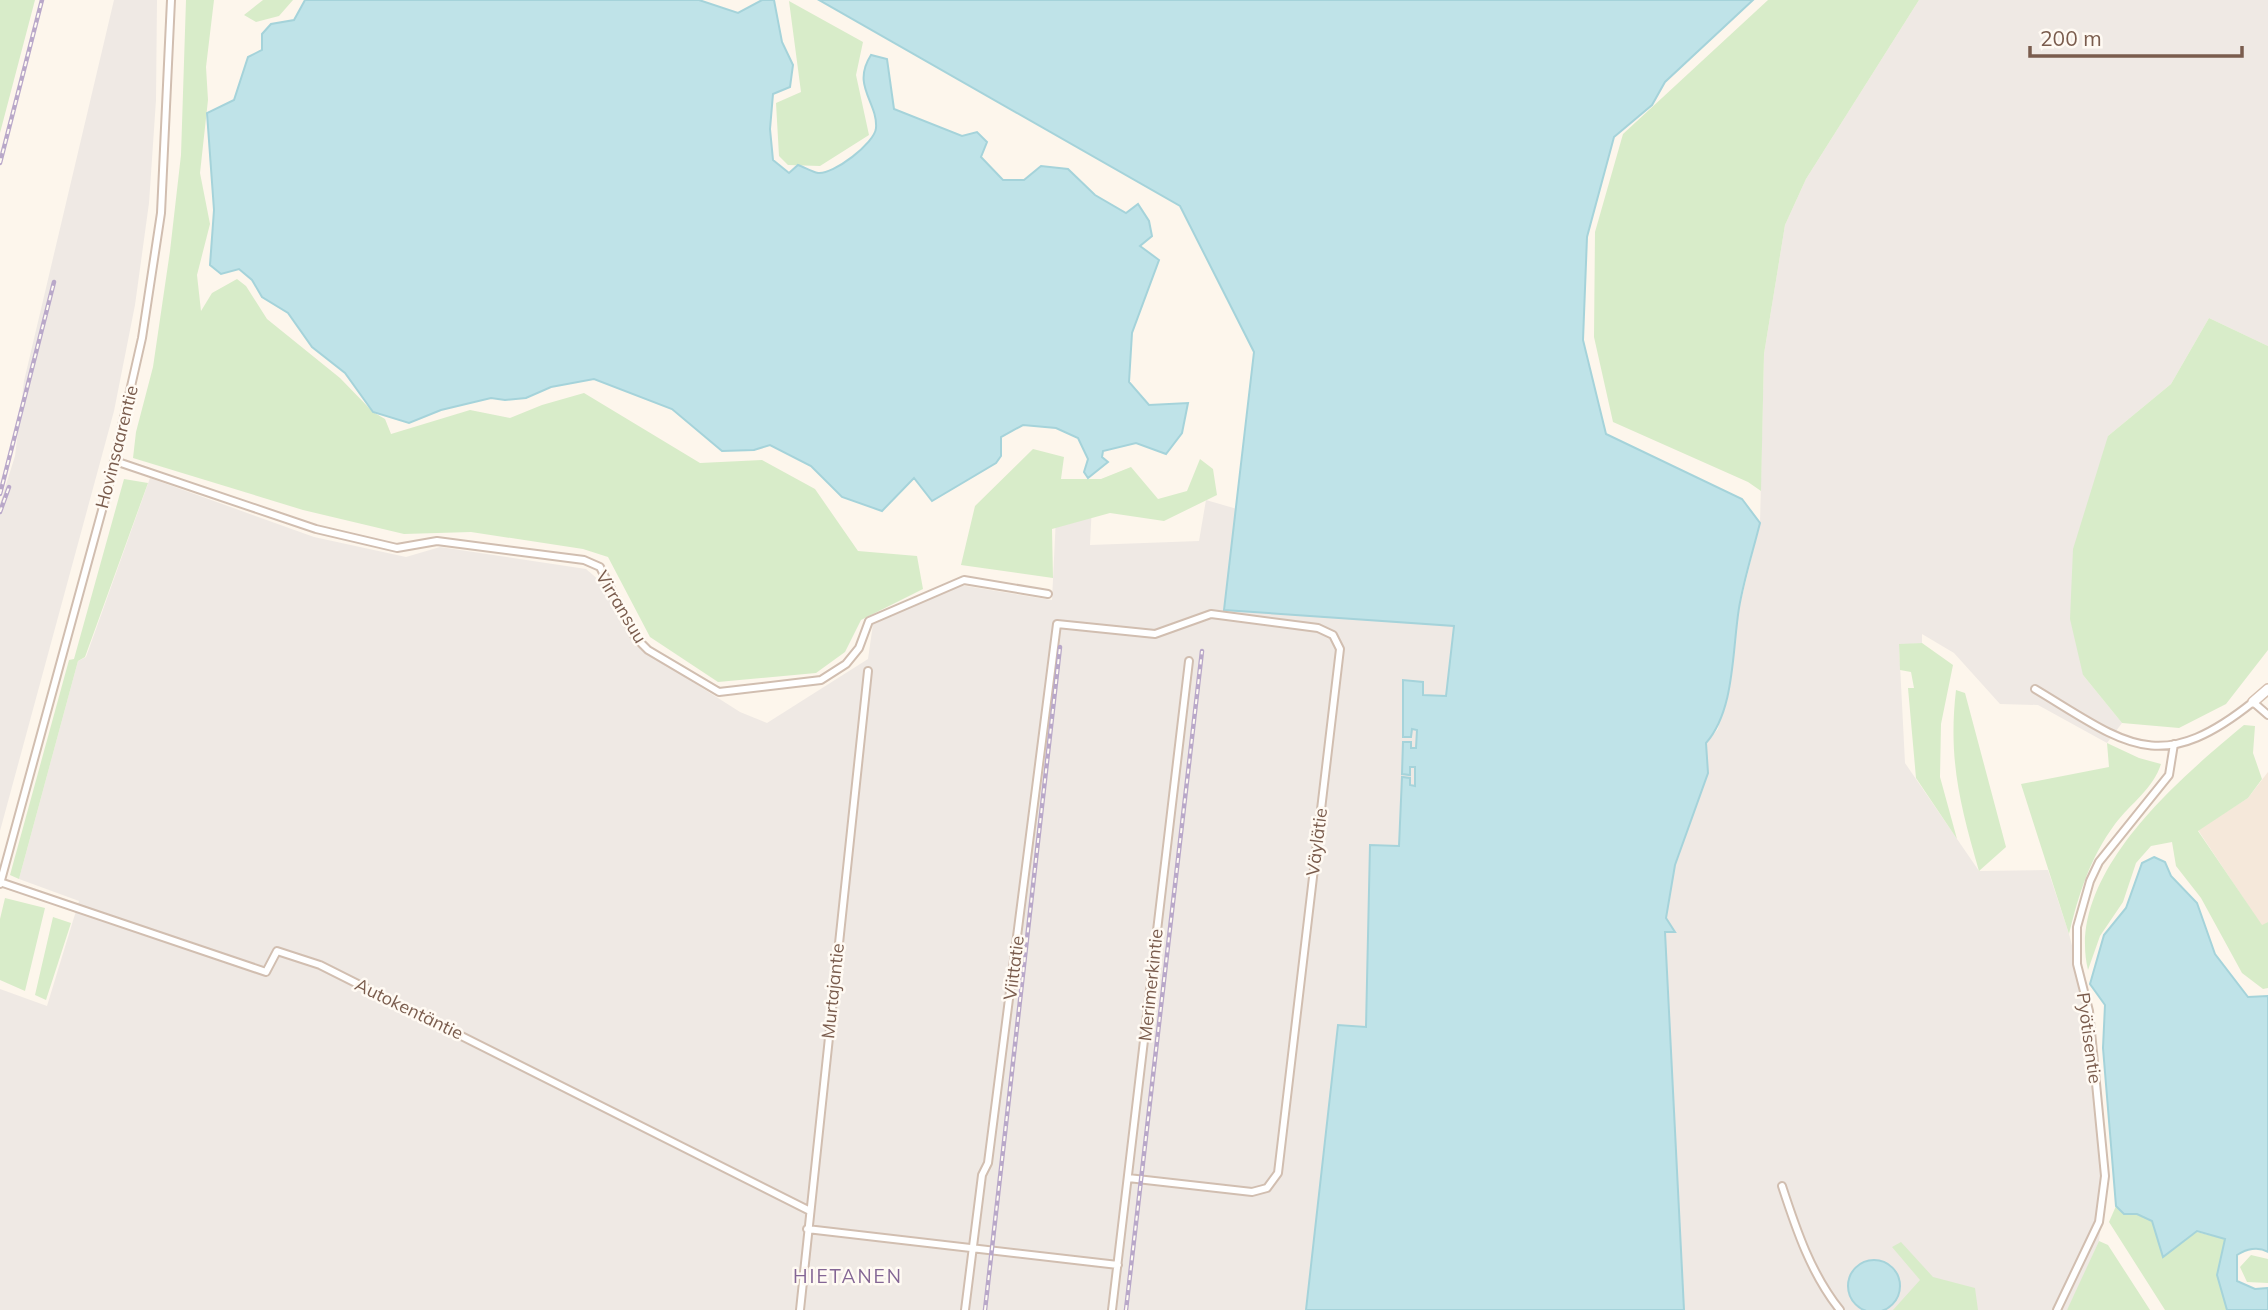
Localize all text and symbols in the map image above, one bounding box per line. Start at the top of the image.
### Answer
scale bar [2030,14,2242,58]
text: 200 m [2040,25,2102,51]
street label: Hovinsaarentie [90,383,143,511]
street label: Virransuu [591,566,652,647]
street label: Väylätie [1301,807,1332,877]
street label: Merimerkintie [1133,928,1168,1042]
street label: Viittatie [998,934,1029,1001]
street label: Murtajantie [816,942,849,1040]
street label: Autokentäntie [351,972,467,1045]
street label: Pyötisentie [2072,991,2107,1085]
district label: HIETANEN [793,1264,903,1288]

